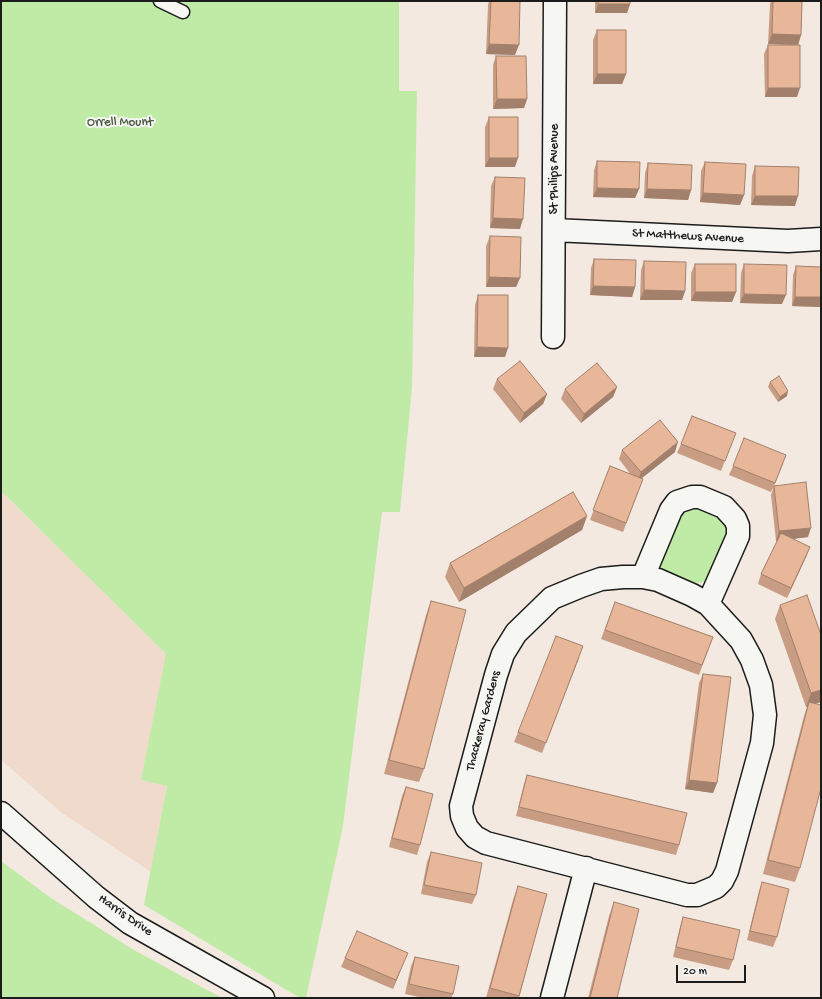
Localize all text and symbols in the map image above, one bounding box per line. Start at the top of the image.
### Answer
park label: Orrell Mount [87,115,153,131]
street label: St Philips Avenue [547,124,563,214]
street label: St Matthews Avenue [632,226,744,248]
street label: Thackeray Gardens [463,669,505,773]
street label: Harris Drive [95,892,155,940]
scale bar [678,957,748,983]
text: 20 m [683,965,707,979]

